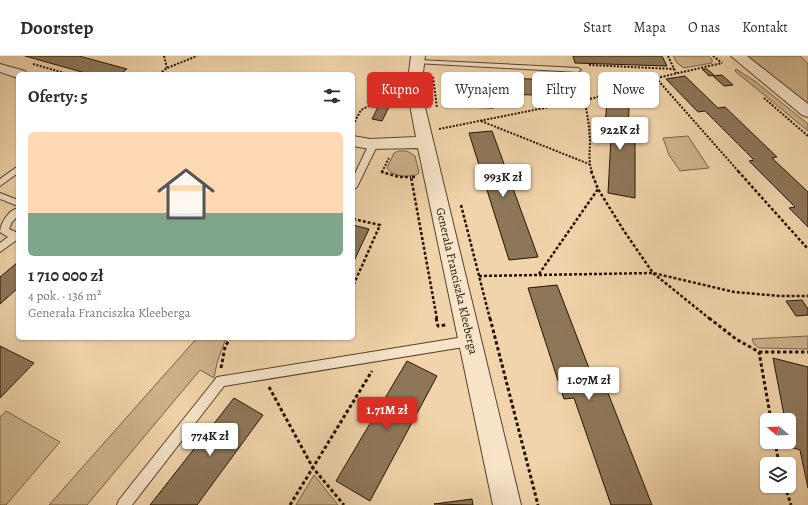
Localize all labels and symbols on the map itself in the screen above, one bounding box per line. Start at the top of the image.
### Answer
pin: 922K zł [583,117,657,151]
pin: 993K zł [466,164,540,198]
street label: Generała Franciszka Kleeberga [432,206,482,356]
pin: 1.07M zł [548,367,630,401]
pin: 1.71M zł [346,397,428,431]
north arrow [760,413,796,449]
pin: 774K zł [173,423,247,457]

